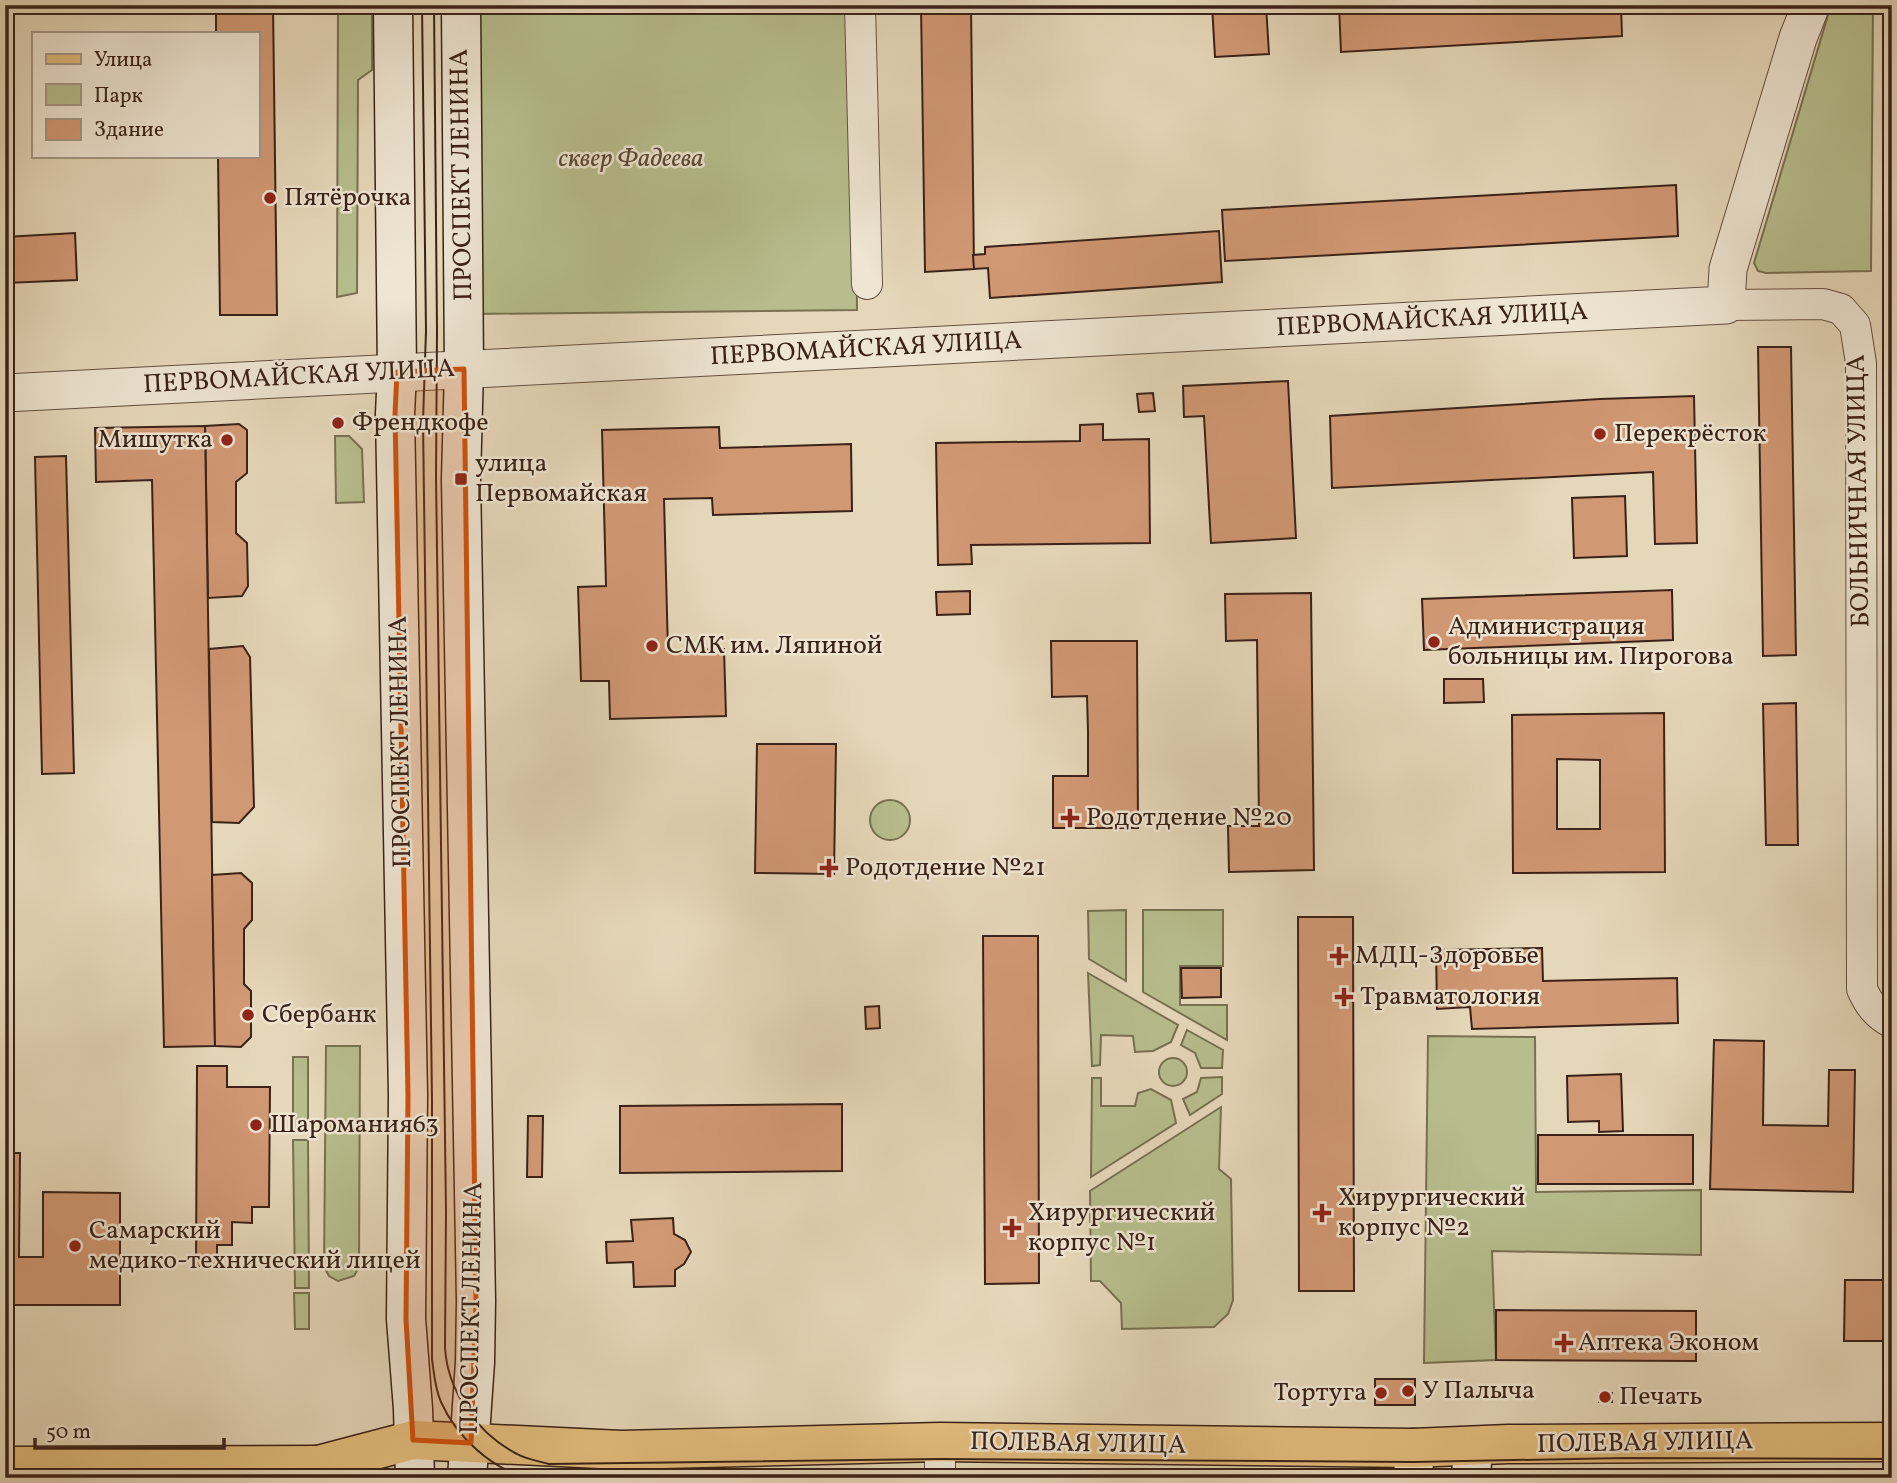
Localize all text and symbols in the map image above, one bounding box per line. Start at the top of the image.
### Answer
legend [32,32,259,158]
text: Улица [94,46,152,75]
street label: ПРОСПЕКТ ЛЕНИНА [442,49,482,301]
text: Парк [94,82,143,111]
text: Здание [94,116,164,145]
park label: сквер Фадеева [558,141,704,177]
place label: Пятёрочка [284,180,412,216]
marker: Пятёрочка [262,190,278,206]
street label: ПЕРВОМАЙСКАЯ УЛИЦА [1275,294,1589,346]
street label: ПЕРВОМАЙСКАЯ УЛИЦА [709,323,1023,375]
street label: ПЕРВОМАЙСКАЯ УЛИЦА [142,351,456,403]
street label: БОЛЬНИЧНАЯ УЛИЦА [1839,354,1879,628]
place label: Френдкофе [352,405,489,441]
marker: Френдкофе [330,415,346,431]
place label: Перекрёсток [1614,416,1767,452]
place label: Мишутка [98,422,213,458]
marker: Перекрёсток [1592,426,1608,442]
marker: Мишутка [219,432,235,448]
place label: улица Первомайская [475,446,647,512]
marker: улица Первомайская [453,471,469,487]
place label: Администрация больницы им. Пирогова [1448,609,1734,675]
street label: ПРОСПЕКТ ЛЕНИНА [381,616,421,868]
place label: СМК им. Ляпиной [666,628,883,664]
marker: Администрация больницы им. Пирогова [1426,634,1442,650]
marker: СМК им. Ляпиной [644,638,660,654]
place label: Родотдение №20 [1086,800,1292,836]
marker: Родотдение №20 [1060,808,1080,828]
place label: Родотдение №21 [845,850,1046,886]
marker: Родотдение №21 [819,858,839,878]
place label: МДЦ-Здоровье [1355,938,1539,974]
marker: МДЦ-Здоровье [1329,946,1349,966]
place label: Травматология [1360,979,1540,1015]
marker: Травматология [1334,987,1354,1007]
place label: Сбербанк [262,997,376,1033]
marker: Сбербанк [240,1007,256,1023]
place label: Шаромания63 [270,1107,439,1143]
marker: Шаромания63 [248,1117,264,1133]
place label: Хирургический корпус №2 [1338,1180,1525,1246]
street label: ПРОСПЕКТ ЛЕНИНА [452,1182,492,1434]
place label: Хирургический корпус №1 [1028,1195,1215,1261]
marker: Хирургический корпус №2 [1312,1203,1332,1223]
place label: Самарский медико-технический лицей [89,1213,421,1279]
marker: Хирургический корпус №1 [1002,1218,1022,1238]
marker: Самарский медико-технический лицей [67,1238,83,1254]
place label: Аптека Эконом [1578,1325,1759,1361]
marker: Аптека Эконом [1556,1335,1572,1351]
place label: У Палыча [1422,1373,1535,1409]
place label: Тортуга [1274,1375,1367,1411]
place label: Печать [1619,1379,1703,1415]
marker: У Палыча [1400,1383,1416,1399]
marker: Тортуга [1373,1385,1389,1401]
marker: Печать [1597,1389,1613,1405]
scale bar [35,1406,224,1450]
text: 50 m [46,1418,91,1447]
street label: ПОЛЕВАЯ УЛИЦА [1536,1423,1754,1463]
street label: ПОЛЕВАЯ УЛИЦА [969,1424,1187,1464]

